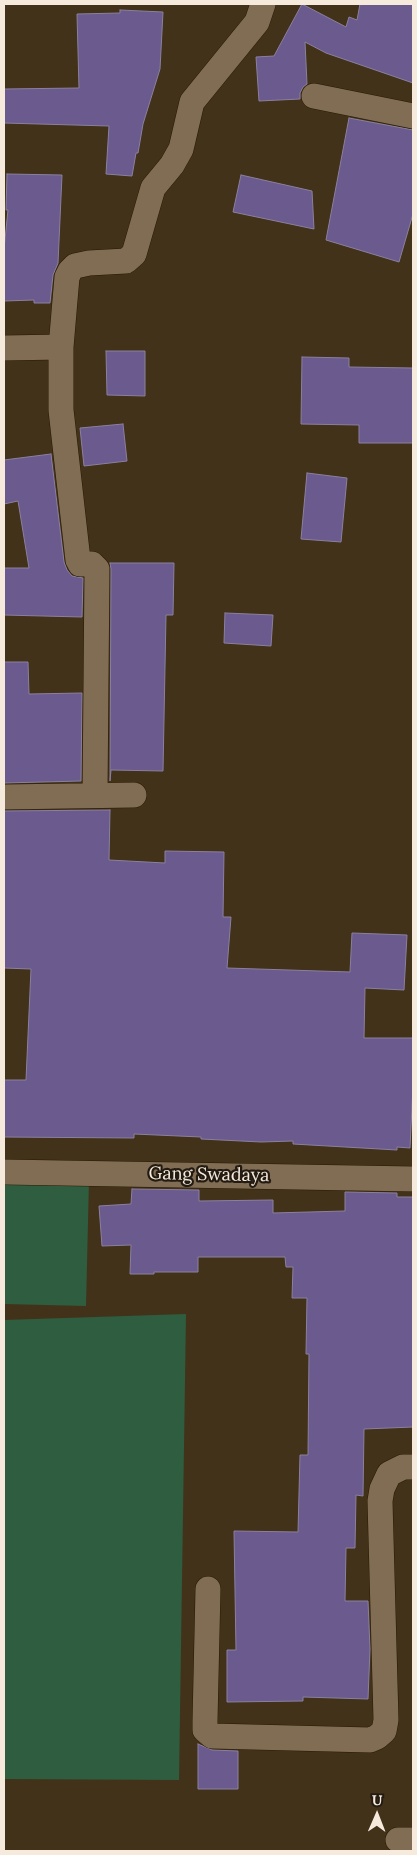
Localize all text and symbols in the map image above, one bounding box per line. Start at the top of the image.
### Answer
street label: Gang Swadaya [148,1163,270,1187]
north arrow [352,1790,402,1840]
text: U [372,1791,383,1809]

